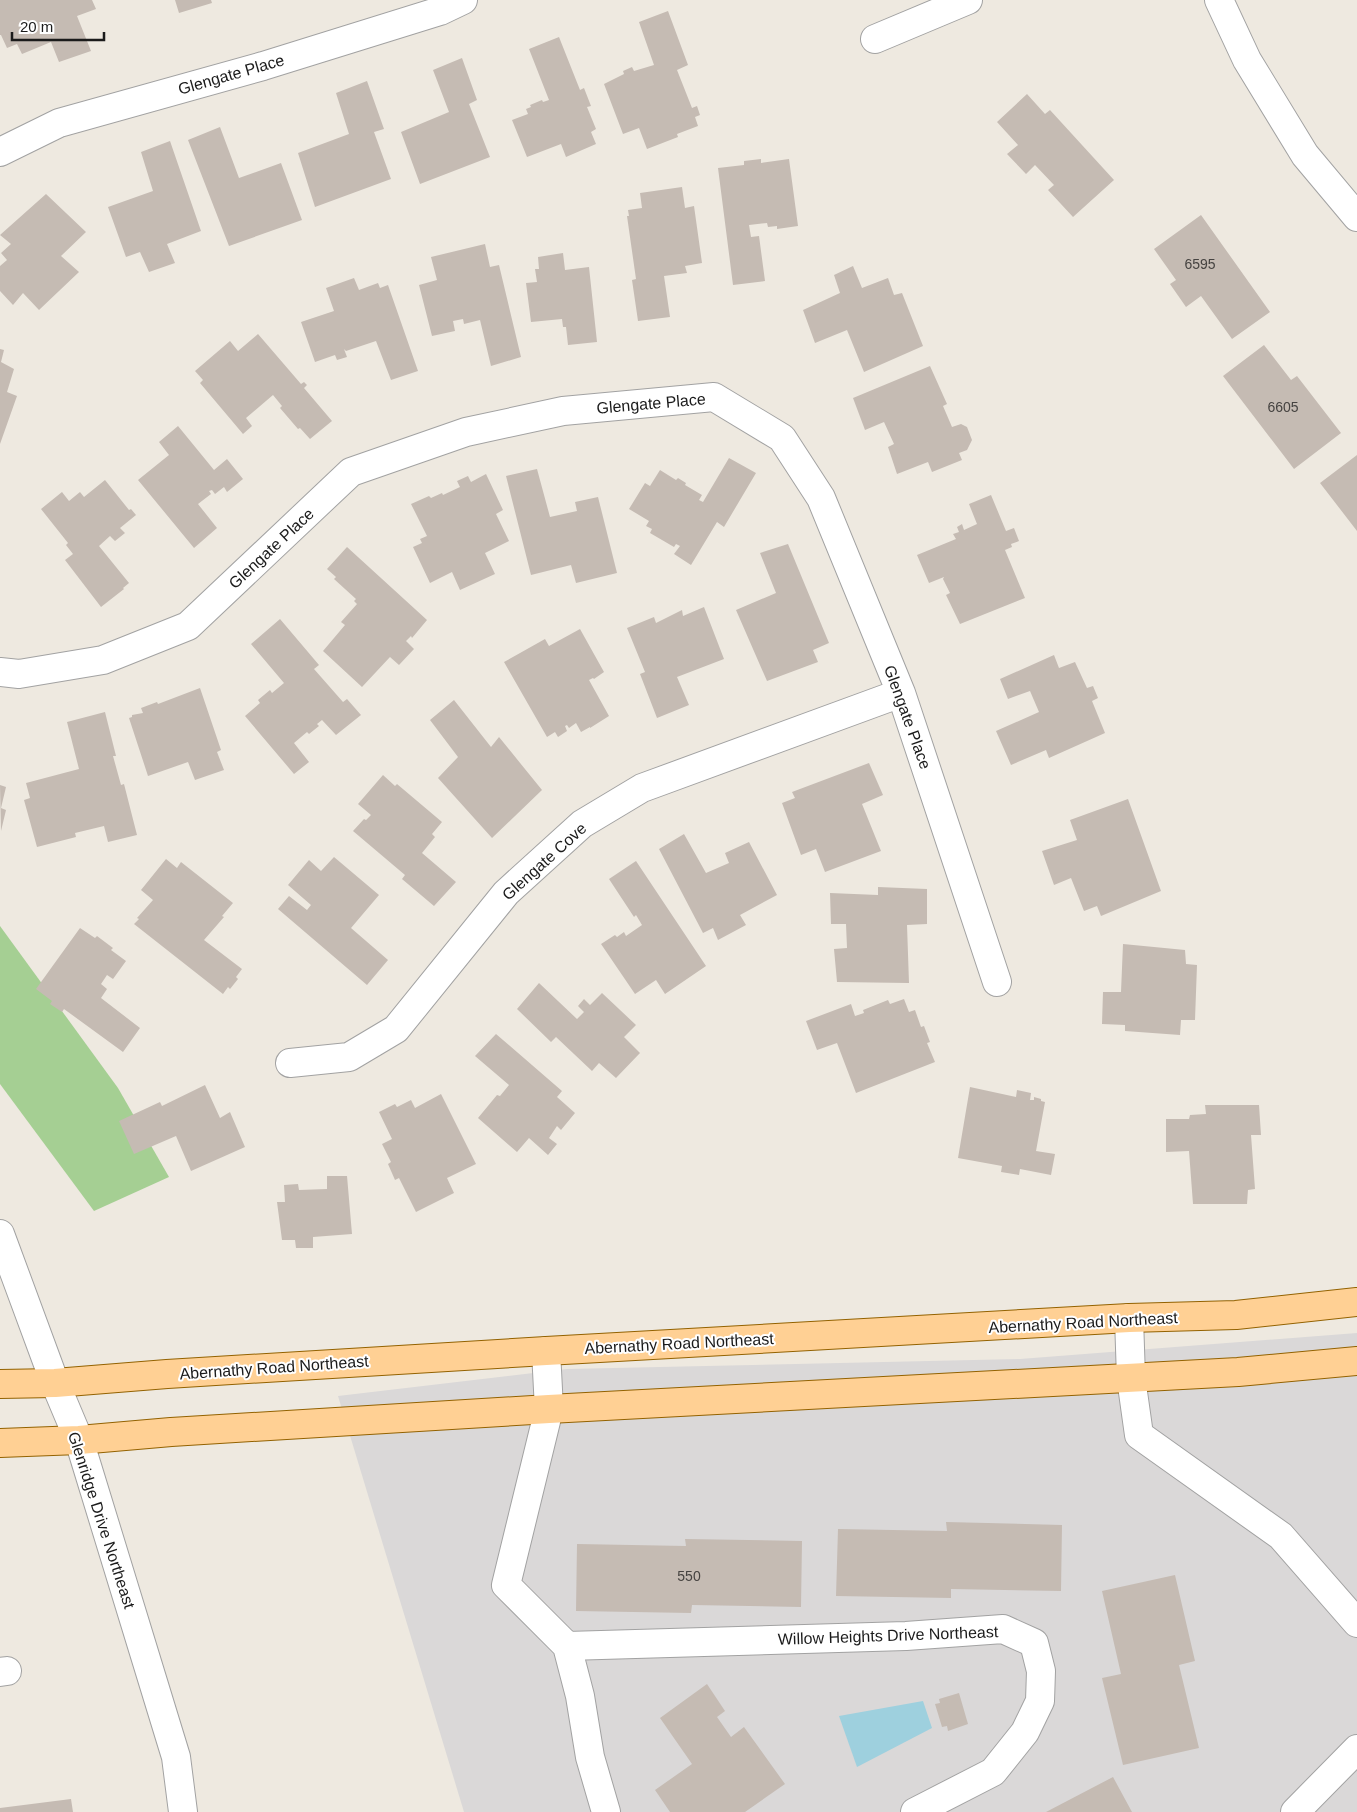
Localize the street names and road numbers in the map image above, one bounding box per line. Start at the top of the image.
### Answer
street label: Glengate Place [176,51,286,98]
street label: Glengate Place [596,390,706,417]
street label: Glengate Place [226,505,317,592]
street label: Glengate Place [881,663,934,772]
street label: Glengate Cove [499,819,590,903]
street label: Abernathy Road Northeast [988,1309,1179,1336]
street label: Abernathy Road Northeast [584,1330,775,1357]
street label: Abernathy Road Northeast [179,1352,370,1383]
street label: Glenridge Drive Northeast [65,1430,138,1611]
street label: Willow Heights Drive Northeast [778,1623,999,1648]

